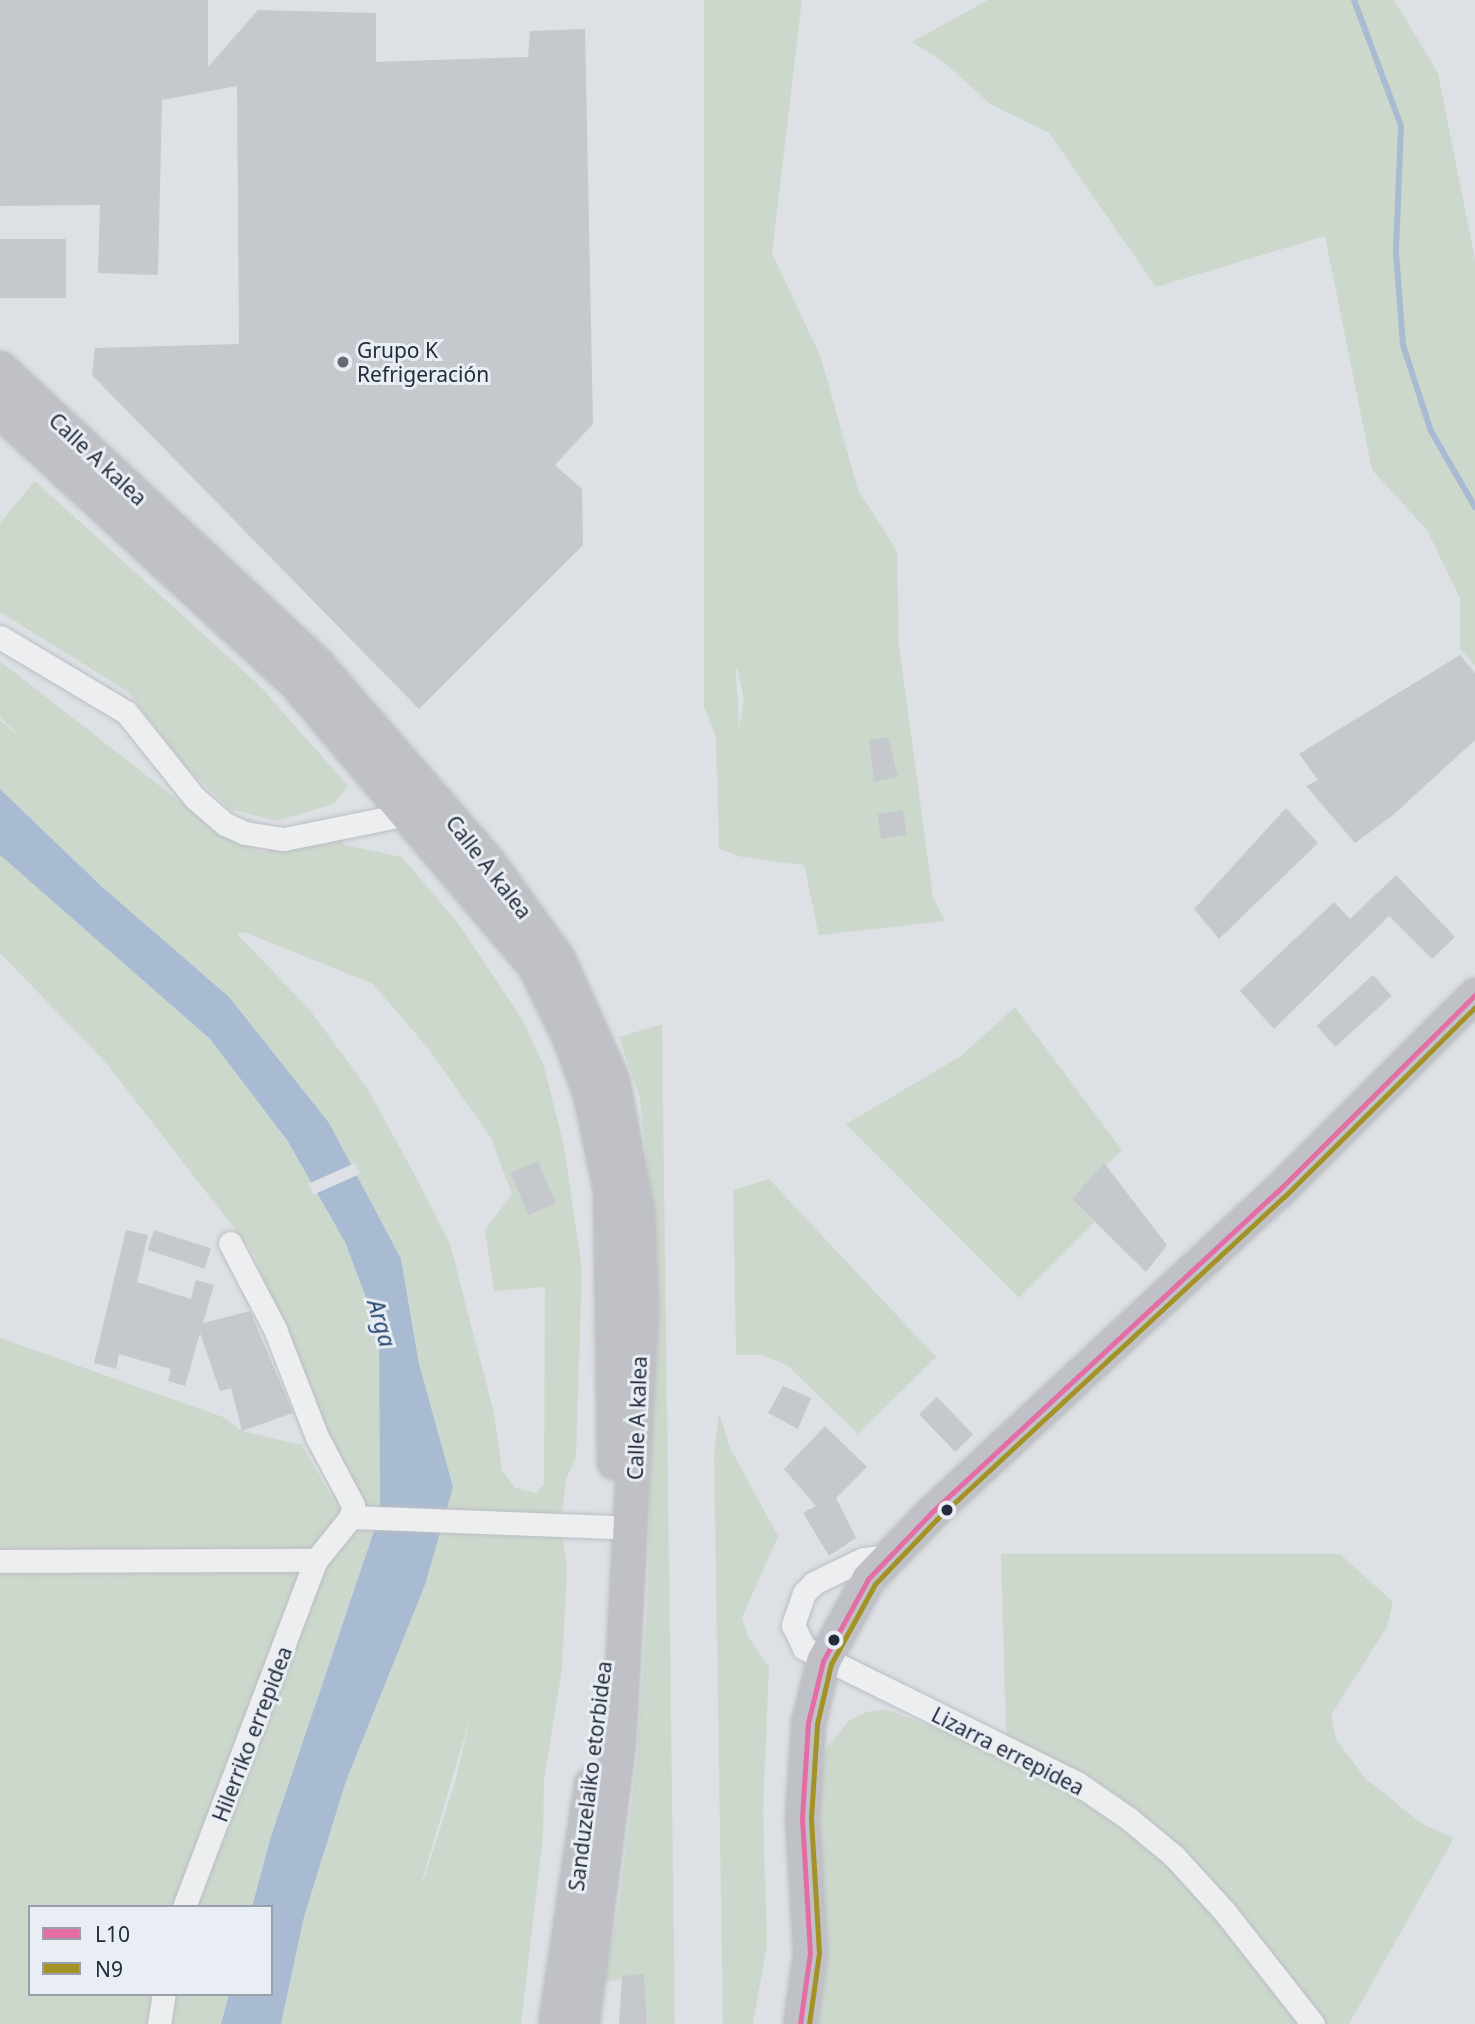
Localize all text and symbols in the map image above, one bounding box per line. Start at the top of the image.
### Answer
place label: Grupo K Refrigeración [357,337,489,387]
marker: Grupo K Refrigeración [335,354,351,370]
street label: Calle A kalea [44,407,152,511]
street label: Calle A kalea [441,810,537,924]
water label: Arga [362,1296,402,1350]
street label: Calle A kalea [622,1356,652,1480]
unlabelled marker [940,1503,954,1517]
unlabelled marker [827,1633,841,1647]
street label: Hilerriko errepidea [207,1643,297,1825]
street label: Sanduzelaiko etorbidea [563,1660,617,1892]
street label: Lizarra errepidea [928,1702,1088,1800]
legend [28,1905,273,1996]
text: L10 [95,1920,130,1948]
text: N9 [95,1955,123,1983]

